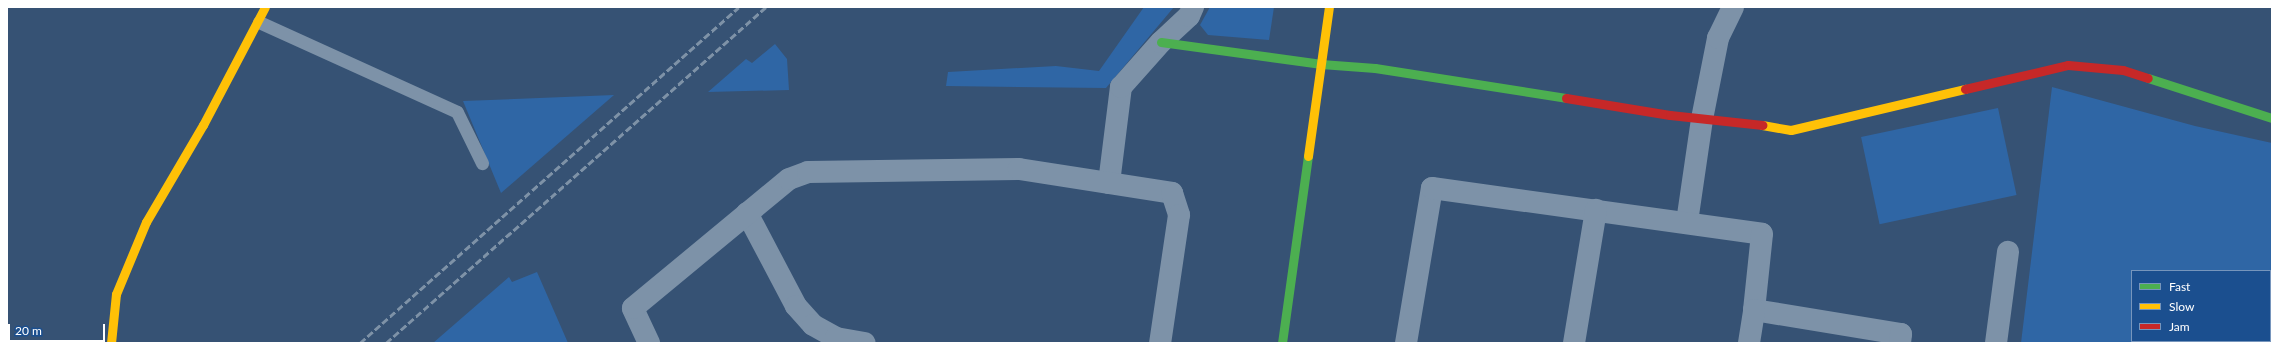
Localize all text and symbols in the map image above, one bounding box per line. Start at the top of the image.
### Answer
legend [2131,270,2271,342]
text: Fast [2169,279,2190,294]
text: Slow [2169,299,2194,314]
scale bar [10,316,107,342]
text: Jam [2169,319,2190,334]
text: 20 m [15,323,42,338]

